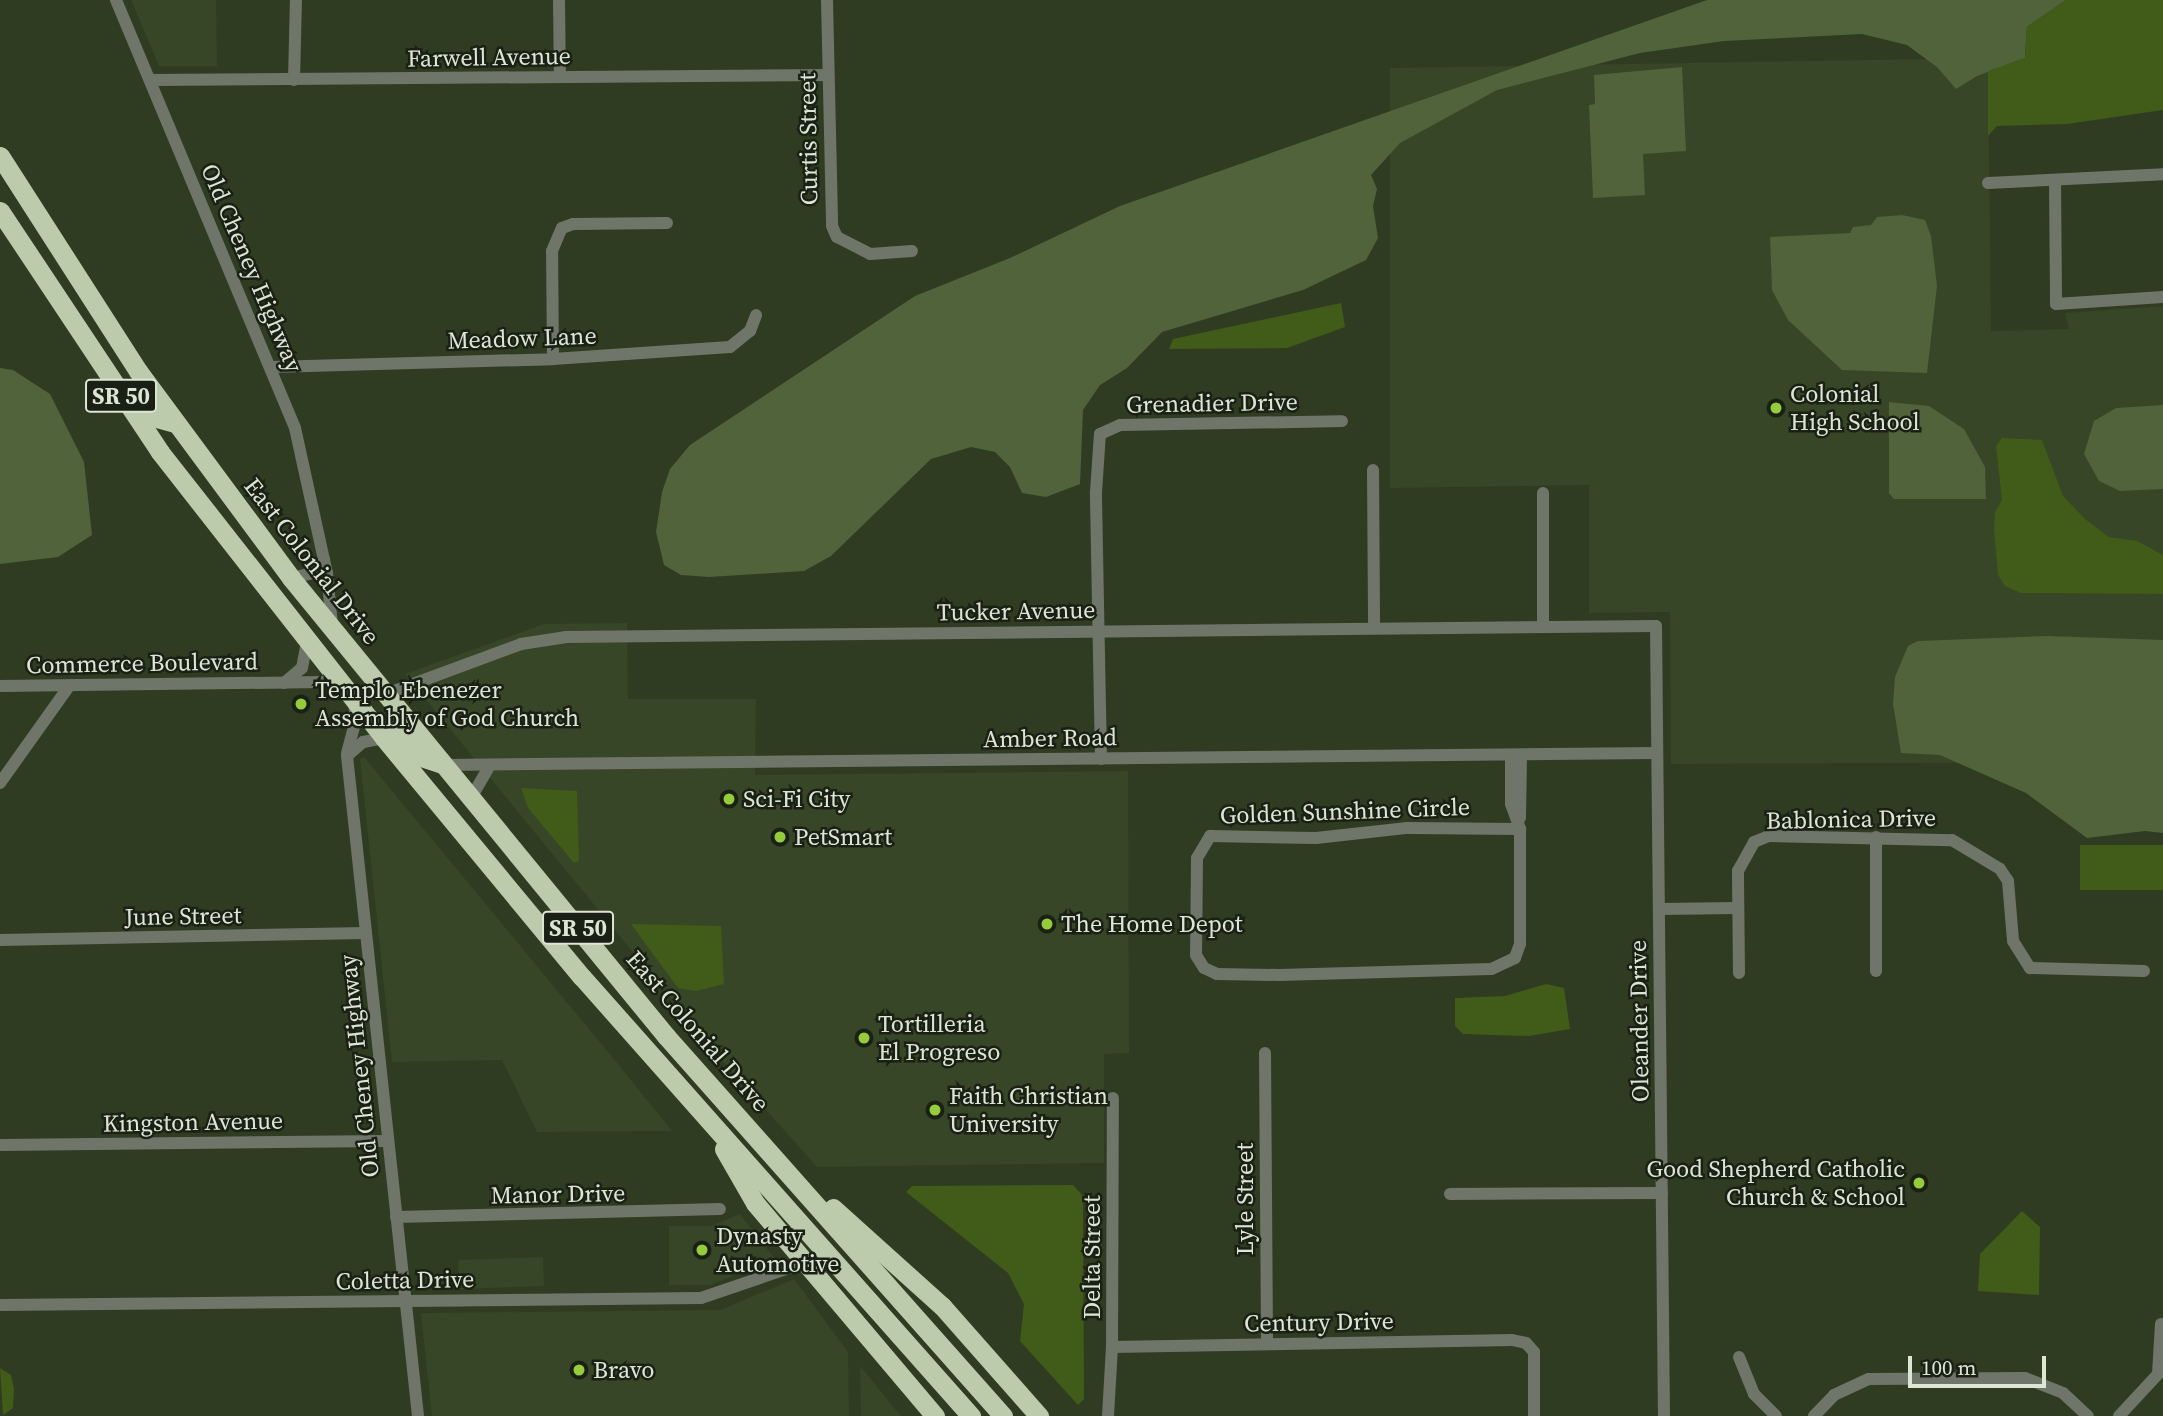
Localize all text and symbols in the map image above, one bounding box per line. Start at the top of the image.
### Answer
street label: Farwell Avenue [407,41,571,73]
street label: Curtis Street [792,73,824,205]
street label: Old Cheney Highway [195,159,309,377]
street label: Meadow Lane [447,321,597,355]
road number: SR 50 [84,376,158,416]
place label: Colonial High School [1790,380,1920,436]
street label: Grenadier Drive [1126,387,1298,419]
marker: Colonial High School [1768,400,1784,416]
street label: East Colonial Drive [238,472,386,650]
street label: Tucker Avenue [936,595,1096,627]
street label: Commerce Boulevard [26,647,258,679]
place label: Templo Ebenezer Assembly of God Church [315,676,579,732]
marker: Templo Ebenezer Assembly of God Church [293,696,309,712]
street label: Amber Road [983,722,1117,754]
place label: Sci-Fi City [743,785,850,813]
marker: Sci-Fi City [721,791,737,807]
street label: Golden Sunshine Circle [1219,792,1471,830]
street label: Bablonica Drive [1766,803,1936,835]
place label: PetSmart [794,823,892,851]
marker: PetSmart [772,829,788,845]
street label: June Street [124,901,242,931]
road number: SR 50 [541,909,615,948]
place label: The Home Depot [1061,910,1243,938]
marker: The Home Depot [1039,916,1055,932]
street label: Oleander Drive [1623,940,1655,1102]
street label: East Colonial Drive [620,945,776,1117]
street label: Old Cheney Highway [333,953,385,1179]
place label: Tortilleria El Progreso [878,1010,1000,1066]
marker: Tortilleria El Progreso [856,1030,872,1046]
place label: Faith Christian University [949,1082,1108,1138]
marker: Faith Christian University [927,1102,943,1118]
street label: Kingston Avenue [103,1106,283,1138]
street label: Lyle Street [1231,1143,1259,1255]
place label: Good Shepherd Catholic Church & School [1647,1155,1905,1211]
marker: Good Shepherd Catholic Church & School [1911,1175,1927,1191]
street label: Manor Drive [490,1178,626,1210]
street label: Delta Street [1078,1195,1106,1319]
place label: Dynasty Automotive [716,1222,839,1278]
marker: Dynasty Automotive [694,1242,710,1258]
street label: Coletta Drive [335,1264,475,1296]
street label: Century Drive [1244,1306,1394,1338]
scale bar [1911,1342,2049,1386]
text: 100 m [1921,1353,1976,1382]
place label: Bravo [593,1356,655,1384]
marker: Bravo [571,1362,587,1378]

